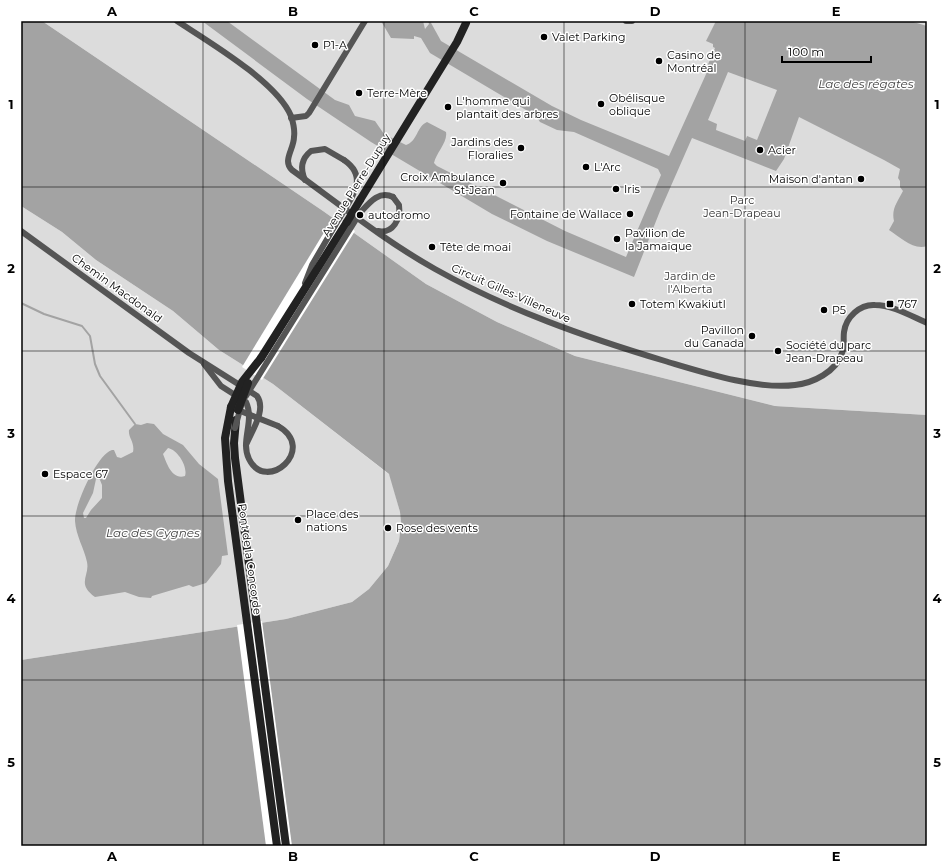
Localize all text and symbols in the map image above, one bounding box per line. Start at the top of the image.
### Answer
text: A [106,3,118,19]
text: B [288,3,298,19]
text: C [469,3,479,19]
text: D [650,3,661,19]
text: E [832,3,841,19]
place label: Valet Parking [552,30,626,44]
marker: Valet Parking [539,32,549,42]
place label: P1-A [323,38,347,52]
scale bar [782,38,871,64]
marker: P1-A [310,40,320,50]
text: 100 m [788,44,824,59]
place label: Casino de Montréal [667,48,721,75]
marker: Casino de Montréal [654,56,664,66]
water label: Lac des régates [818,76,914,91]
place label: Terre-Mère [367,86,427,100]
marker: Terre-Mère [354,88,364,98]
place label: Obélisque oblique [609,91,665,118]
place label: L'homme qui plantait des arbres [456,94,559,121]
text: 1 [8,96,14,112]
text: 1 [934,96,940,112]
marker: Obélisque oblique [596,99,606,109]
marker: L'homme qui plantait des arbres [443,102,453,112]
street label: Avenue Pierre-Dupuy [319,131,393,239]
place label: Jardins des Floralies [450,135,514,162]
marker: Jardins des Floralies [516,143,526,153]
place label: Acier [768,143,796,157]
marker: Acier [755,145,765,155]
place label: L'Arc [594,160,621,174]
marker: L'Arc [581,162,591,172]
place label: Croix Ambulance St-Jean [400,170,495,197]
place label: Maison d'antan [769,172,853,186]
marker: Maison d'antan [856,174,866,184]
marker: Croix Ambulance St-Jean [498,178,508,188]
place label: Iris [624,182,641,196]
marker: Iris [611,184,621,194]
park label: Parc Jean-Drapeau [702,193,781,220]
place label: Fontaine de Wallace [510,207,622,221]
place label: autodromo [368,208,430,222]
marker: Fontaine de Wallace [625,209,635,219]
marker: autodromo [355,210,365,220]
place label: Pavilion de la Jamaïque [625,226,692,253]
marker: Pavilion de la Jamaïque [612,234,622,244]
place label: Tête de moai [440,240,511,254]
marker: Tête de moai [427,242,437,252]
street label: Chemin Macdonald [69,250,165,326]
text: 2 [7,260,15,276]
street label: Circuit Gilles-Villeneuve [449,260,573,326]
text: 2 [933,260,941,276]
park label: Jardin de l'Alberta [663,269,716,296]
place label: Totem Kwakiutl [640,297,726,311]
place label: 767 [898,297,917,311]
marker: Totem Kwakiutl [627,299,637,309]
marker: 767 [885,299,895,309]
place label: P5 [832,303,846,317]
marker: P5 [819,305,829,315]
place label: Pavillon du Canada [684,323,744,350]
marker: Pavillon du Canada [747,331,757,341]
place label: Société du parc Jean-Drapeau [785,338,871,365]
marker: Société du parc Jean-Drapeau [773,346,783,356]
text: 3 [6,425,15,441]
text: 3 [932,425,941,441]
place label: Espace 67 [53,467,108,481]
marker: Espace 67 [40,469,50,479]
street label: Pont de la Concorde [235,503,265,616]
place label: Place des nations [306,507,359,534]
marker: Place des nations [293,515,303,525]
place label: Rose des vents [396,521,478,535]
marker: Rose des vents [383,523,393,533]
water label: Lac des Cygnes [106,525,200,540]
text: 4 [7,590,16,606]
text: 4 [933,590,942,606]
text: 5 [7,754,15,770]
text: 5 [933,754,941,770]
text: A [106,848,118,864]
text: B [288,848,298,864]
text: C [469,848,479,864]
text: D [650,848,661,864]
text: E [832,848,841,864]

